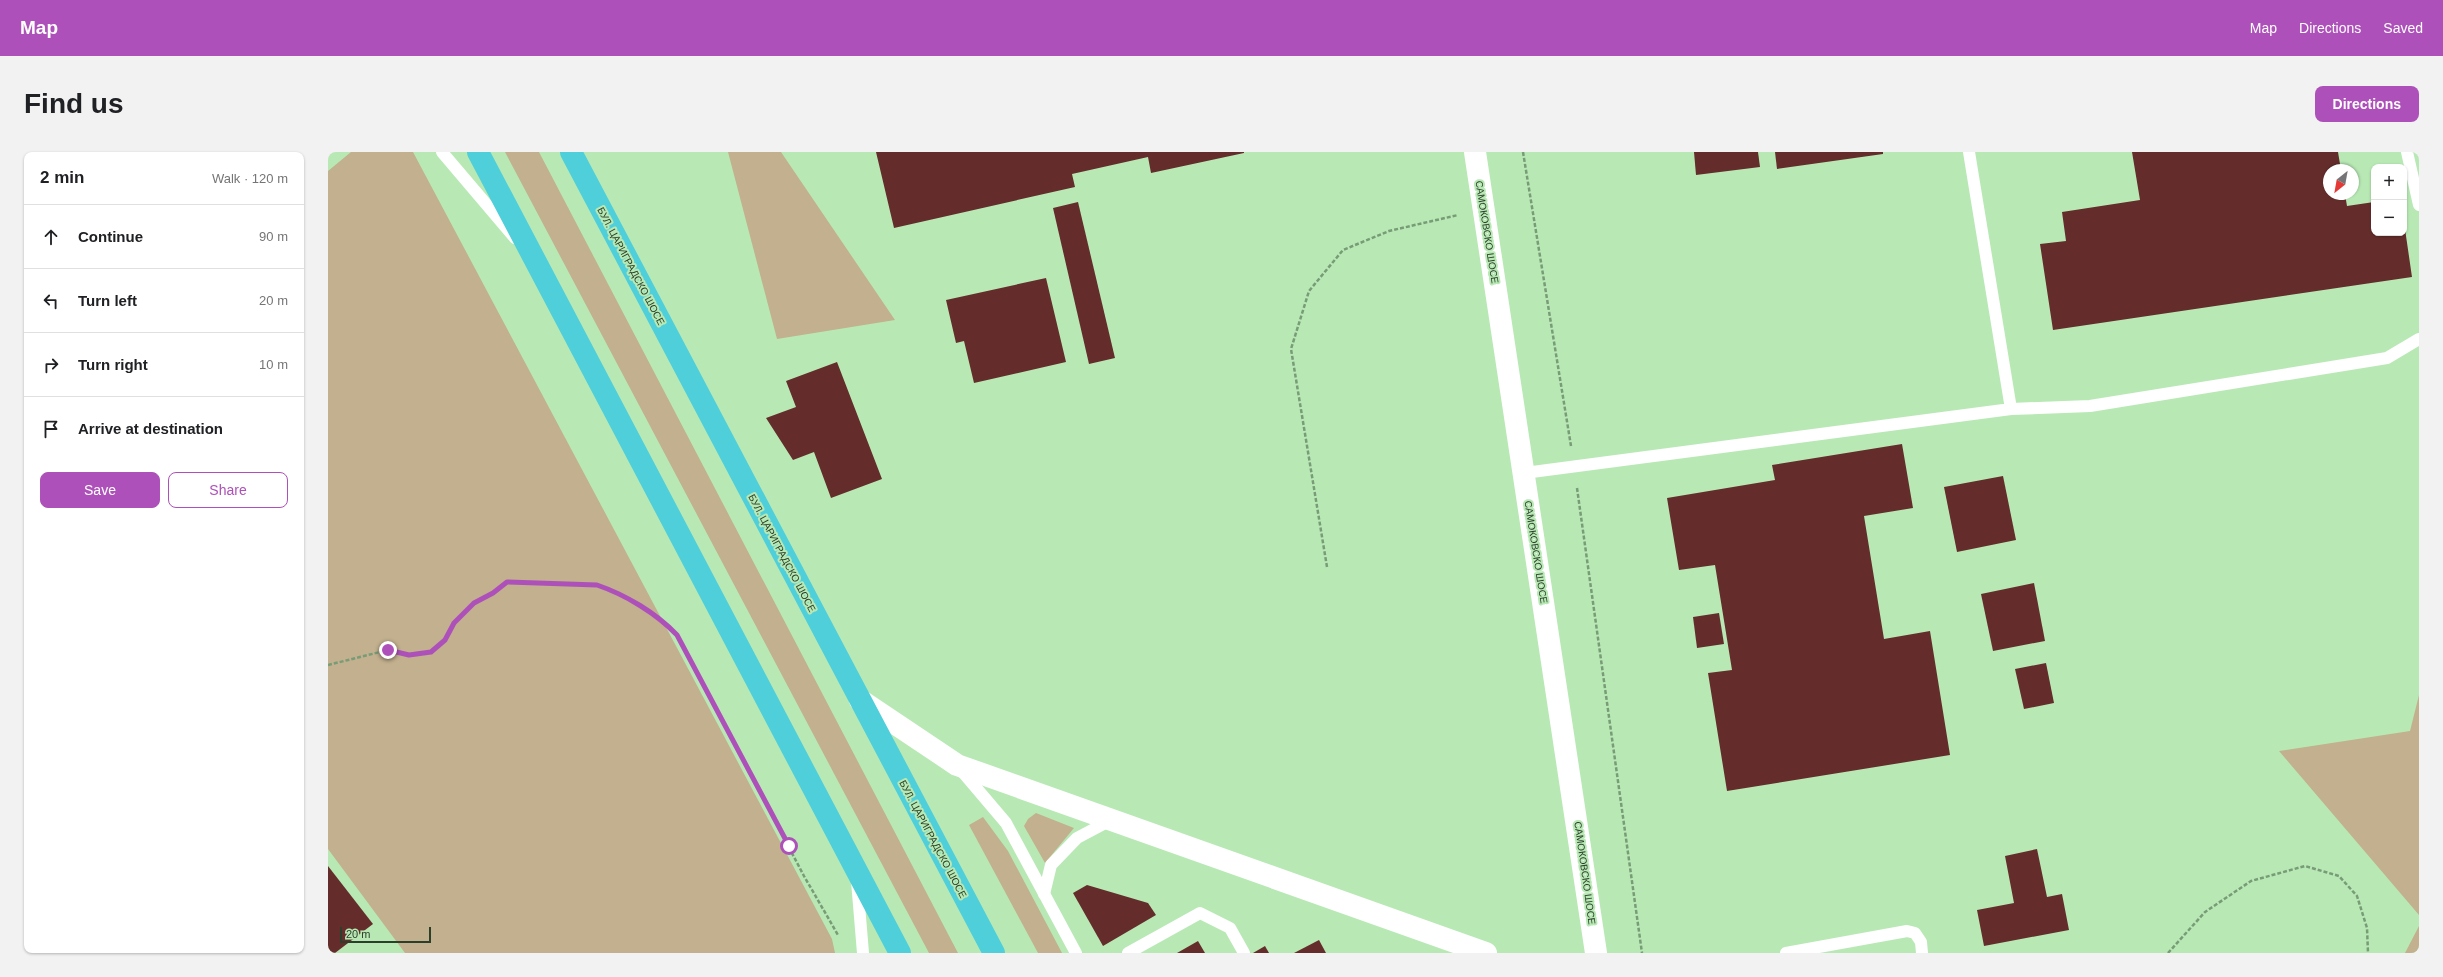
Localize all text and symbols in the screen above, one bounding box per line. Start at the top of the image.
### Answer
text: Map [20,17,58,38]
text: Map [2250,20,2277,36]
text: Directions [2299,20,2361,36]
text: Saved [2383,20,2423,36]
button: Directions [2315,86,2419,122]
text: Find us [24,88,124,119]
north arrow [2323,164,2359,200]
map controls [2371,164,2407,236]
button: + [2371,164,2407,200]
text: 2 min [40,168,84,187]
text: Walk · 120 m [212,171,288,186]
street label: САМОКОВСКО ШОСЕ [1473,180,1501,285]
button: − [2371,200,2407,236]
street label: БУЛ. ЦАРИГРАДСКО ШОСЕ [595,205,667,327]
icon: ahead [40,226,62,248]
text: Continue [78,228,143,245]
text: 90 m [259,229,288,244]
icon: left [40,290,62,312]
text: Turn left [78,292,137,309]
text: 20 m [259,293,288,308]
icon: right [40,354,62,376]
text: Turn right [78,356,148,373]
text: 10 m [259,357,288,372]
icon: arrive [40,418,62,440]
text: Arrive at destination [78,420,223,437]
button: Save [40,472,160,508]
button: Share [168,472,288,508]
street label: БУЛ. ЦАРИГРАДСКО ШОСЕ [746,492,818,614]
street label: САМОКОВСКО ШОСЕ [1522,500,1550,605]
route end [379,641,397,659]
street label: БУЛ. ЦАРИГРАДСКО ШОСЕ [897,778,969,900]
street label: САМОКОВСКО ШОСЕ [1572,821,1598,926]
route start [780,837,798,855]
scale bar [340,925,431,944]
text: 20 m [346,928,370,940]

